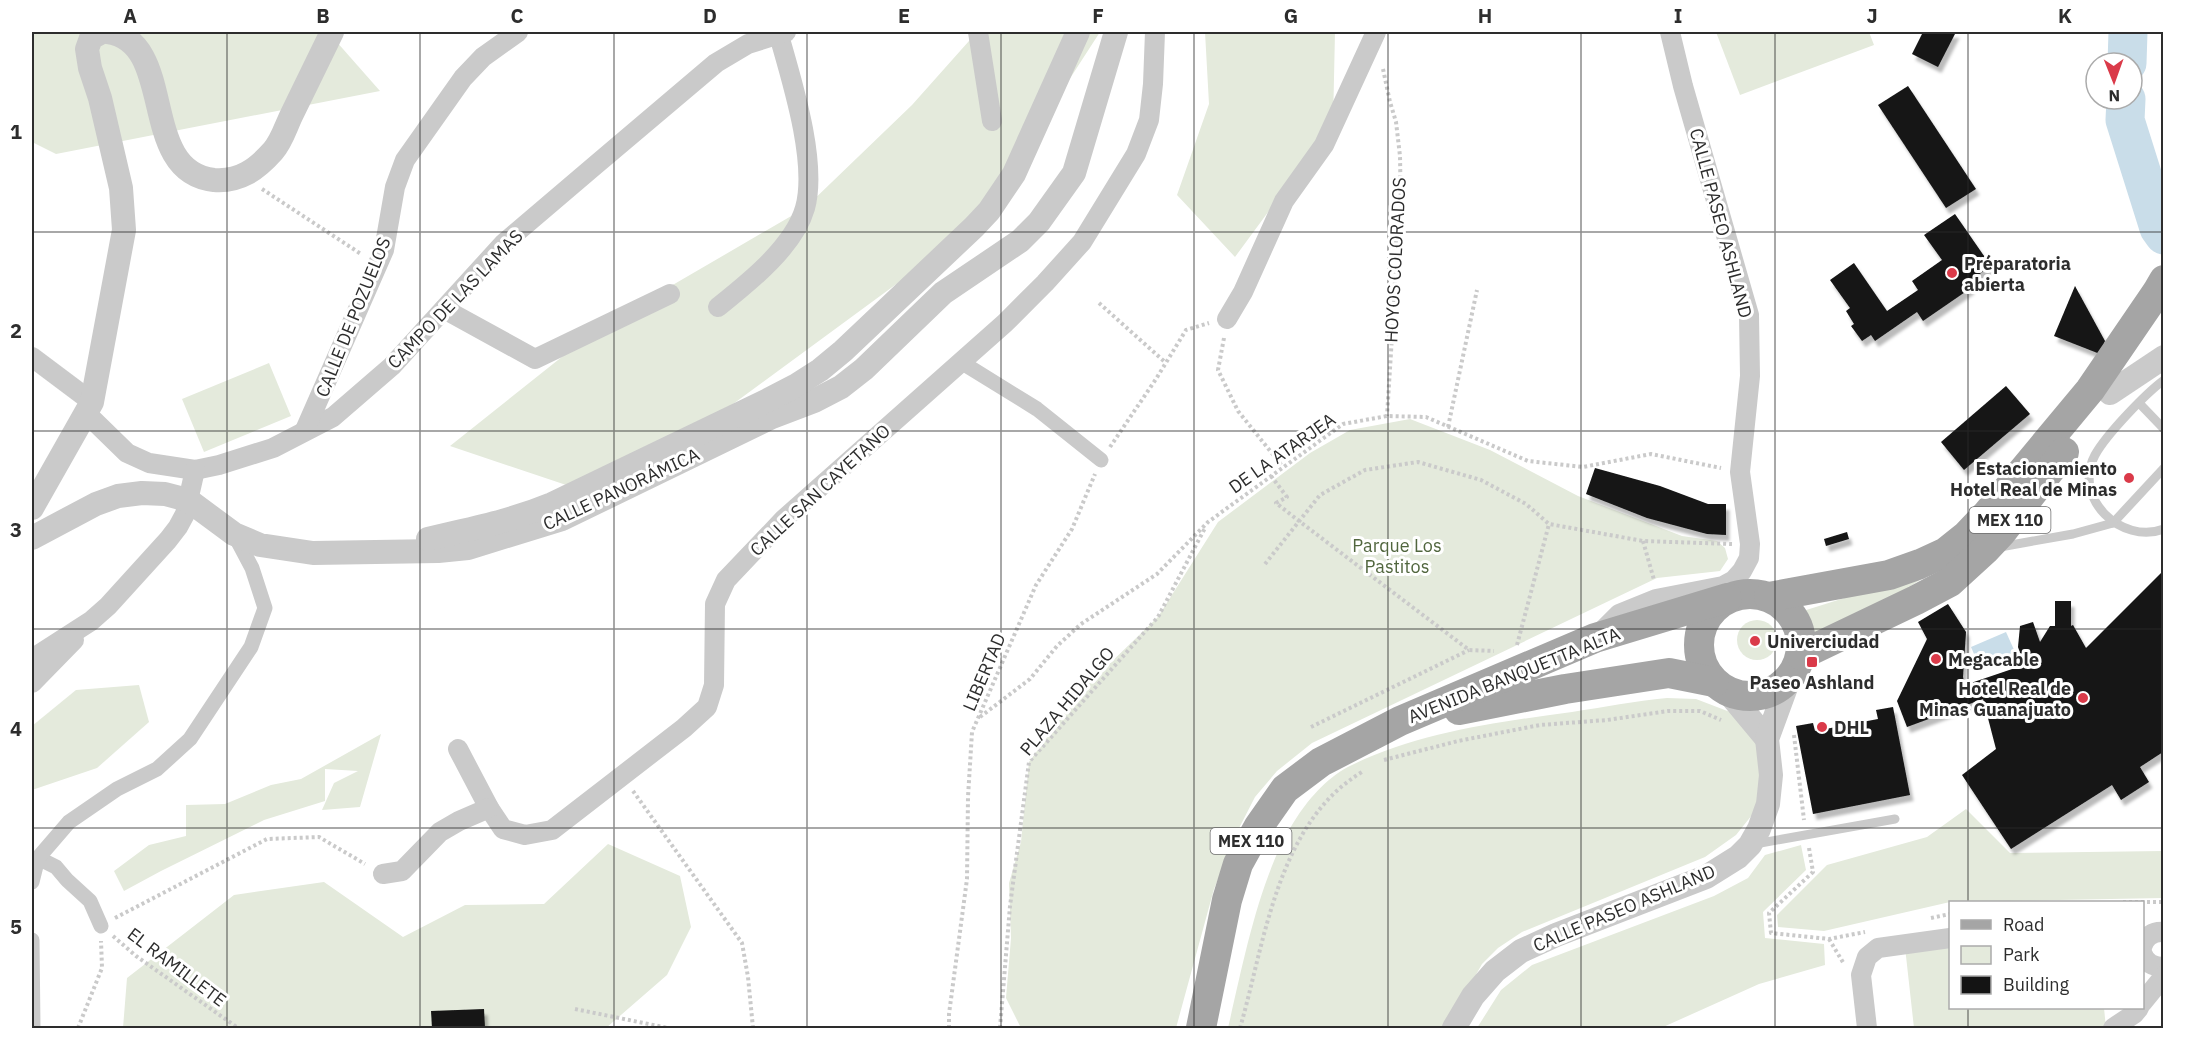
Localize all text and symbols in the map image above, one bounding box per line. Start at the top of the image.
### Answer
text: A [123,2,137,29]
text: B [316,2,330,29]
text: C [510,2,524,29]
text: D [703,2,717,29]
text: E [898,2,910,29]
text: F [1092,2,1104,29]
text: G [1284,2,1298,29]
text: H [1478,2,1492,29]
text: I [1674,2,1682,29]
text: J [1866,2,1878,29]
text: K [2058,2,2072,29]
north arrow [2084,51,2144,111]
text: N [2108,86,2120,106]
text: 1 [10,118,22,145]
street label: CALLE PASEO ASHLAND [1685,126,1757,320]
street label: HOYOS COLORADOS [1379,177,1411,343]
street label: CAMPO DE LAS LAMAS [382,224,528,374]
street label: CALLE DE POZUELOS [310,234,396,400]
place label: Préparatoria abierta [1964,252,2071,296]
marker: Préparatoria abierta [1945,266,1959,280]
text: 2 [10,317,22,344]
street label: DE LA ATARJEA [1224,407,1340,498]
street label: CALLE SAN CAYETANO [745,419,895,561]
street label: CALLE PANORÁMICA [539,442,703,535]
place label: Estacionamiento Hotel Real de Minas [1950,457,2117,501]
marker: Estacionamiento Hotel Real de Minas [2122,471,2136,485]
road number: MEX 110 [1970,507,2050,533]
text: 3 [10,516,22,543]
park label: Parque Los Pastitos [1352,534,1442,578]
street label: AVENIDA BANQUETTA ALTA [1405,622,1624,728]
street label: LIBERTAD [957,630,1011,714]
place label: Univerciudad [1767,630,1880,653]
marker: Univerciudad [1748,634,1762,648]
street label: PLAZA HIDALGO [1015,642,1119,760]
place label: Megacable [1948,648,2039,671]
marker: Megacable [1929,652,1943,666]
marker: Paseo Ashland [1805,655,1819,669]
place label: Paseo Ashland [1750,671,1874,694]
place label: Hotel Real de Minas Guanajuato [1919,677,2071,721]
marker: Hotel Real de Minas Guanajuato [2076,691,2090,705]
text: 4 [10,715,22,742]
place label: DHL [1834,716,1869,739]
marker: DHL [1815,720,1829,734]
road number: MEX 110 [1210,828,1292,854]
street label: CALLE PASEO ASHLAND [1530,859,1718,957]
legend [1949,901,2144,1009]
text: 5 [10,913,22,940]
text: Road [2003,913,2044,936]
street label: EL RAMILLETE [123,922,231,1012]
text: Park [2003,943,2040,966]
text: Building [2003,973,2070,996]

